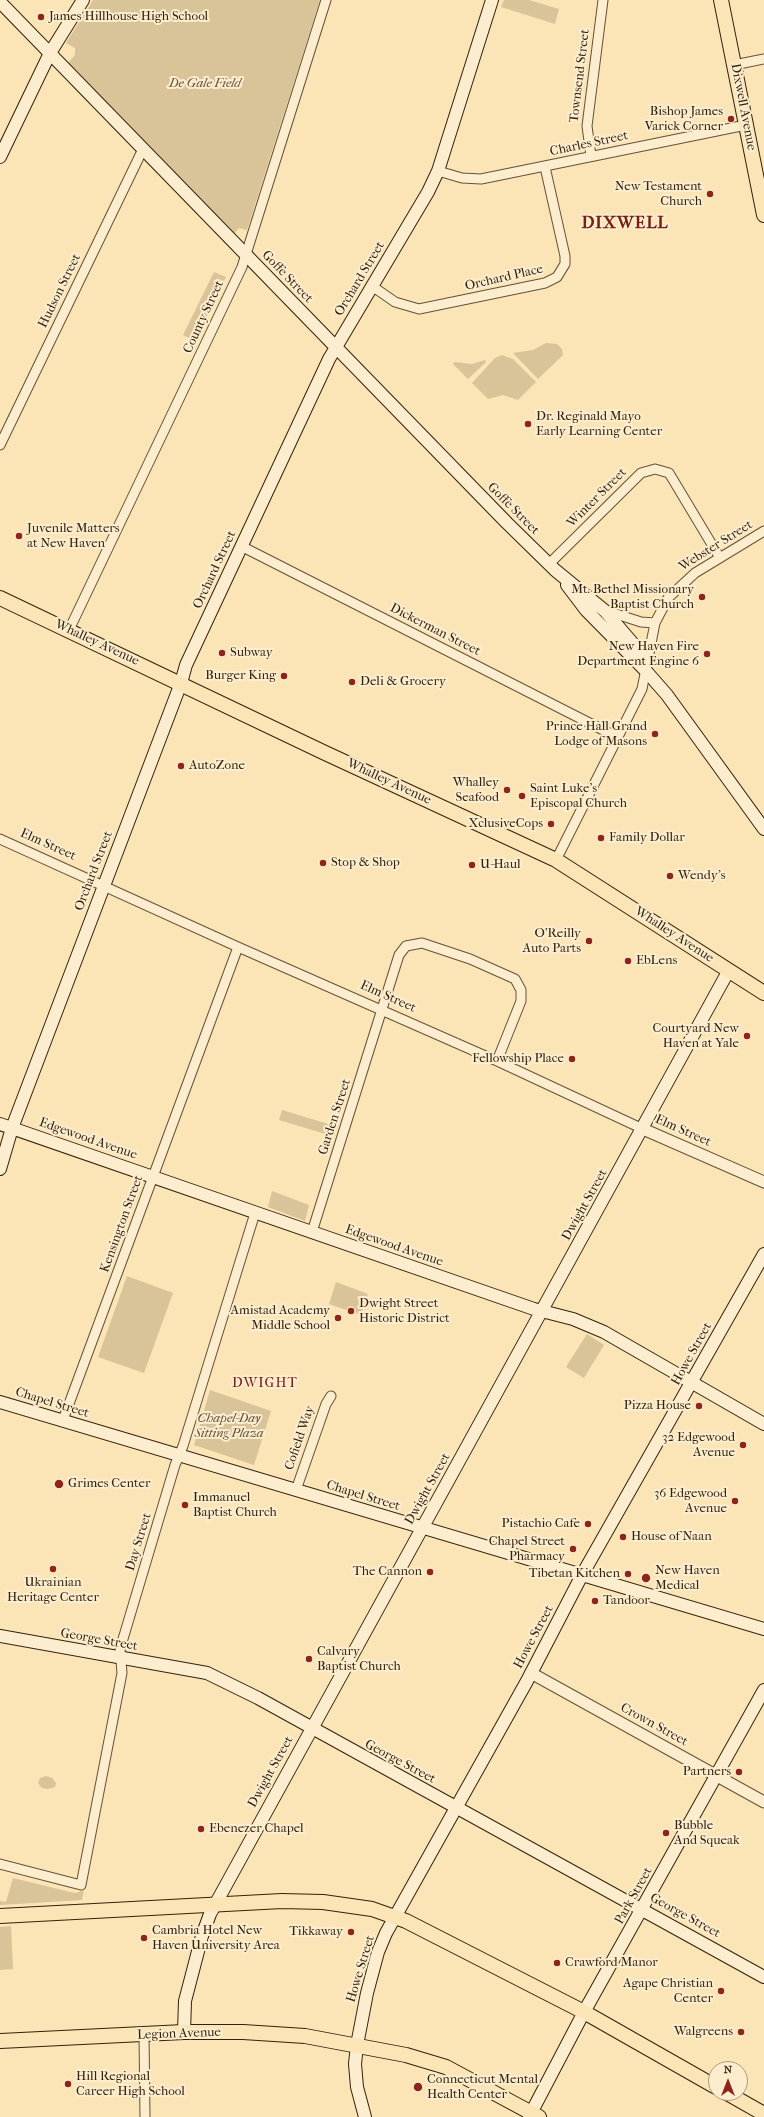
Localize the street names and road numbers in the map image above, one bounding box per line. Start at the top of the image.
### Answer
street label: Townsend Street [567,28,593,124]
street label: Dixwell Avenue [727,62,759,152]
street label: Charles Street [549,128,629,160]
street label: Orchard Street [332,239,388,319]
street label: Goffe Street [258,247,316,307]
street label: Hudson Street [35,251,85,331]
street label: Orchard Place [463,261,545,295]
street label: County Street [180,278,228,356]
street label: Winter Street [564,465,630,531]
street label: Goffe Street [484,480,542,538]
street label: Webster Street [676,517,756,575]
street label: Orchard Street [190,528,240,612]
street label: Dickerman Street [387,601,483,659]
street label: Whalley Avenue [52,617,142,669]
street label: Whalley Avenue [344,756,434,808]
street label: Elm Street [18,826,78,864]
street label: Orchard Street [72,829,116,913]
street label: Whalley Avenue [632,904,716,966]
street label: Elm Street [358,978,418,1016]
street label: Garden Street [315,1077,355,1157]
street label: Elm Street [653,1112,713,1150]
street label: Edgewood Avenue [37,1115,139,1163]
street label: Dwight Street [559,1167,611,1243]
street label: Kensington Street [97,1173,147,1275]
street label: Edgewood Avenue [343,1222,445,1270]
street label: Howe Street [668,1320,716,1388]
street label: Chapel Street [13,1384,91,1422]
street label: Cofield Way [282,1404,318,1472]
street label: Dwight Street [402,1451,454,1527]
street label: Chapel Street [324,1477,402,1515]
street label: Day Street [123,1511,155,1573]
street label: Howe Street [511,1603,557,1671]
street label: George Street [59,1626,139,1654]
street label: Crown Street [618,1700,690,1750]
street label: Dwight Street [245,1734,297,1810]
street label: George Street [362,1737,438,1787]
street label: Park Street [612,1865,656,1927]
street label: George Street [647,1890,723,1942]
street label: Howe Street [343,1934,379,2004]
street label: Legion Avenue [137,2025,221,2043]

